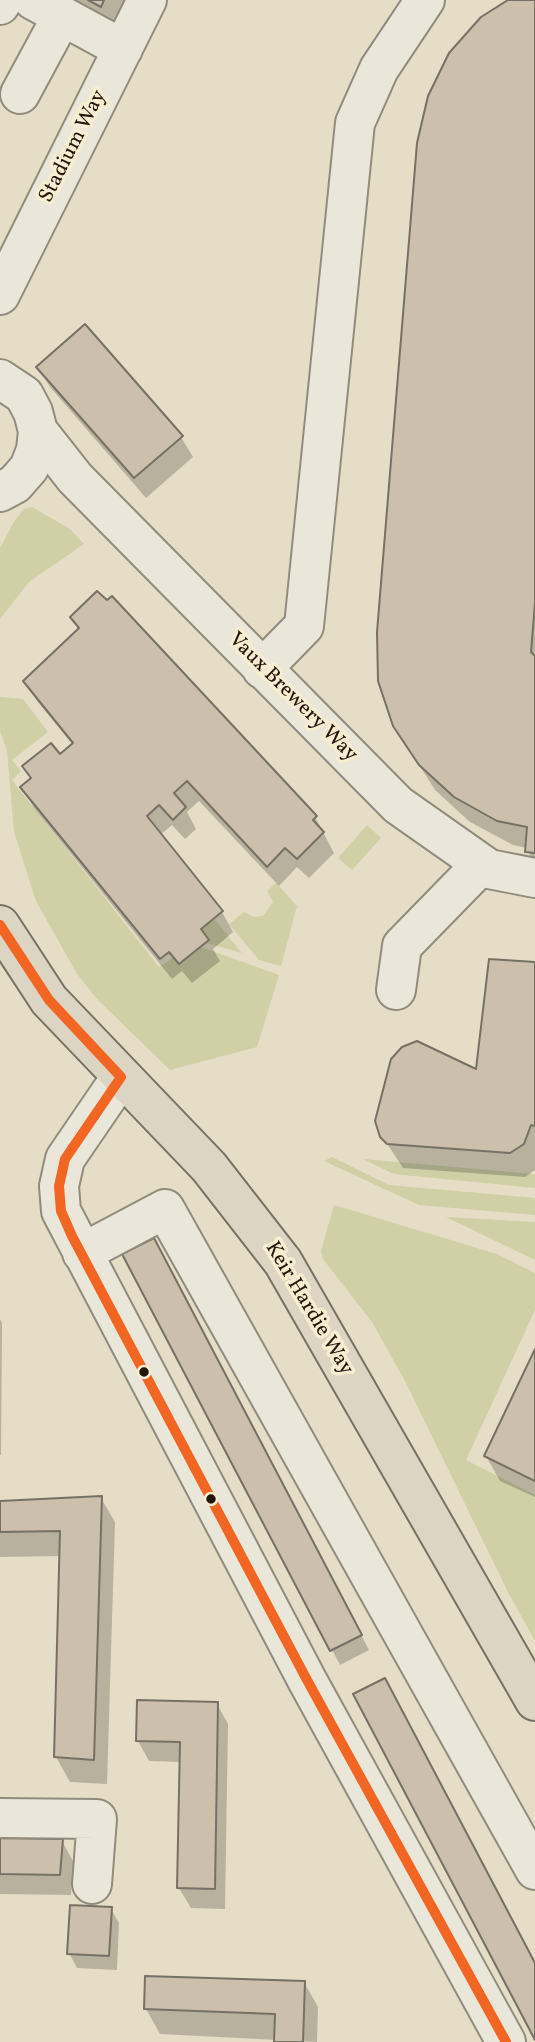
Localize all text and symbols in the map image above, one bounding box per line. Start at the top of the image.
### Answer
street label: Stadium Way [35,86,113,208]
street label: Vaux Brewery Way [222,628,362,768]
street label: Keir Hardie Way [258,1238,358,1380]
unlabelled marker [137,1365,151,1379]
unlabelled marker [204,1492,218,1506]

